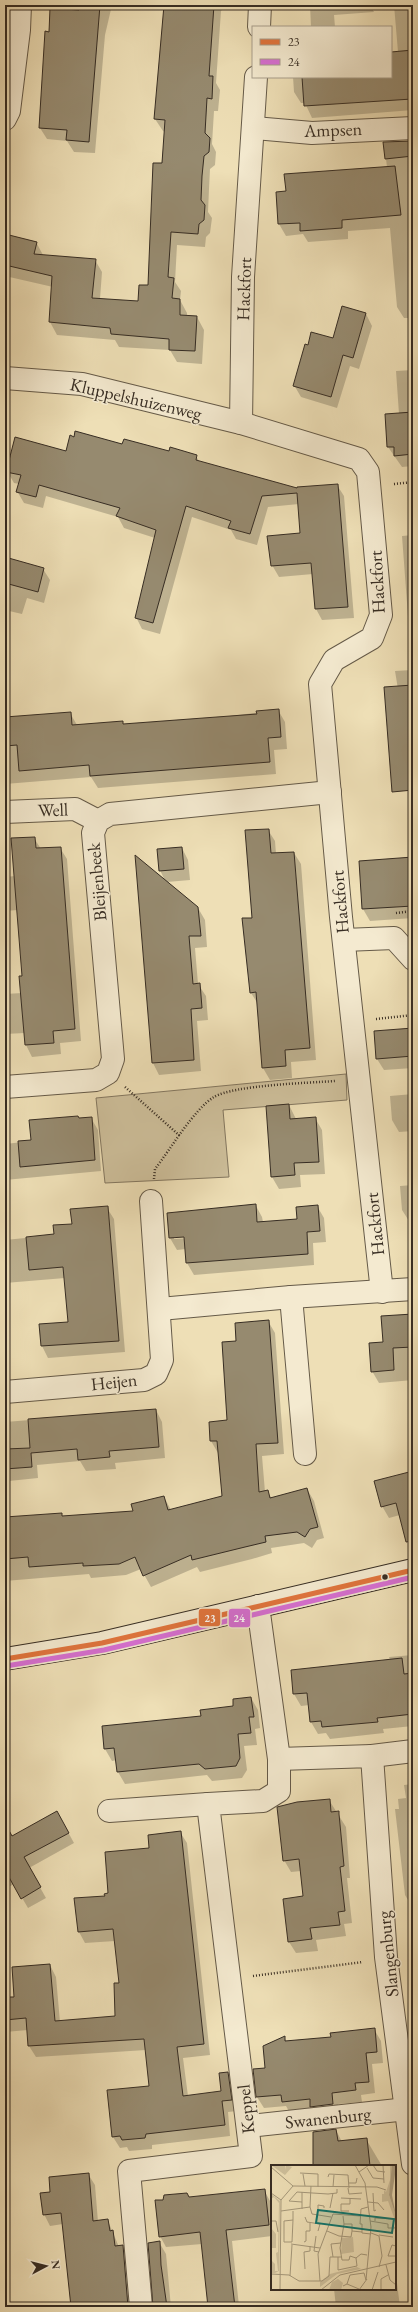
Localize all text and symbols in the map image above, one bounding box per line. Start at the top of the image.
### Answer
legend [252,26,392,78]
text: 23 [288,34,300,50]
text: 24 [288,54,300,70]
street label: Ampsen [303,117,363,142]
street label: Hackfort [231,257,256,321]
street label: Kluppelshuizenweg [68,372,204,425]
street label: Hackfort [363,549,390,614]
street label: Well [37,797,69,822]
street label: Bleijenbeek [82,841,111,922]
street label: Hackfort [325,869,354,935]
street label: Hackfort [360,1191,389,1257]
street label: Heijen [90,1368,139,1395]
unlabelled marker [380,1572,390,1582]
line badge: 23 [198,1608,221,1627]
line badge: 24 [228,1608,251,1628]
text: 23 [204,1611,216,1625]
text: 24 [233,1611,245,1625]
street label: Slangenburg [372,1910,403,1998]
street label: Keppel [231,2083,260,2135]
street label: Swanenburg [284,2102,372,2133]
inset map [271,2165,396,2290]
north arrow [26,2246,66,2286]
text: N [48,2260,63,2270]

